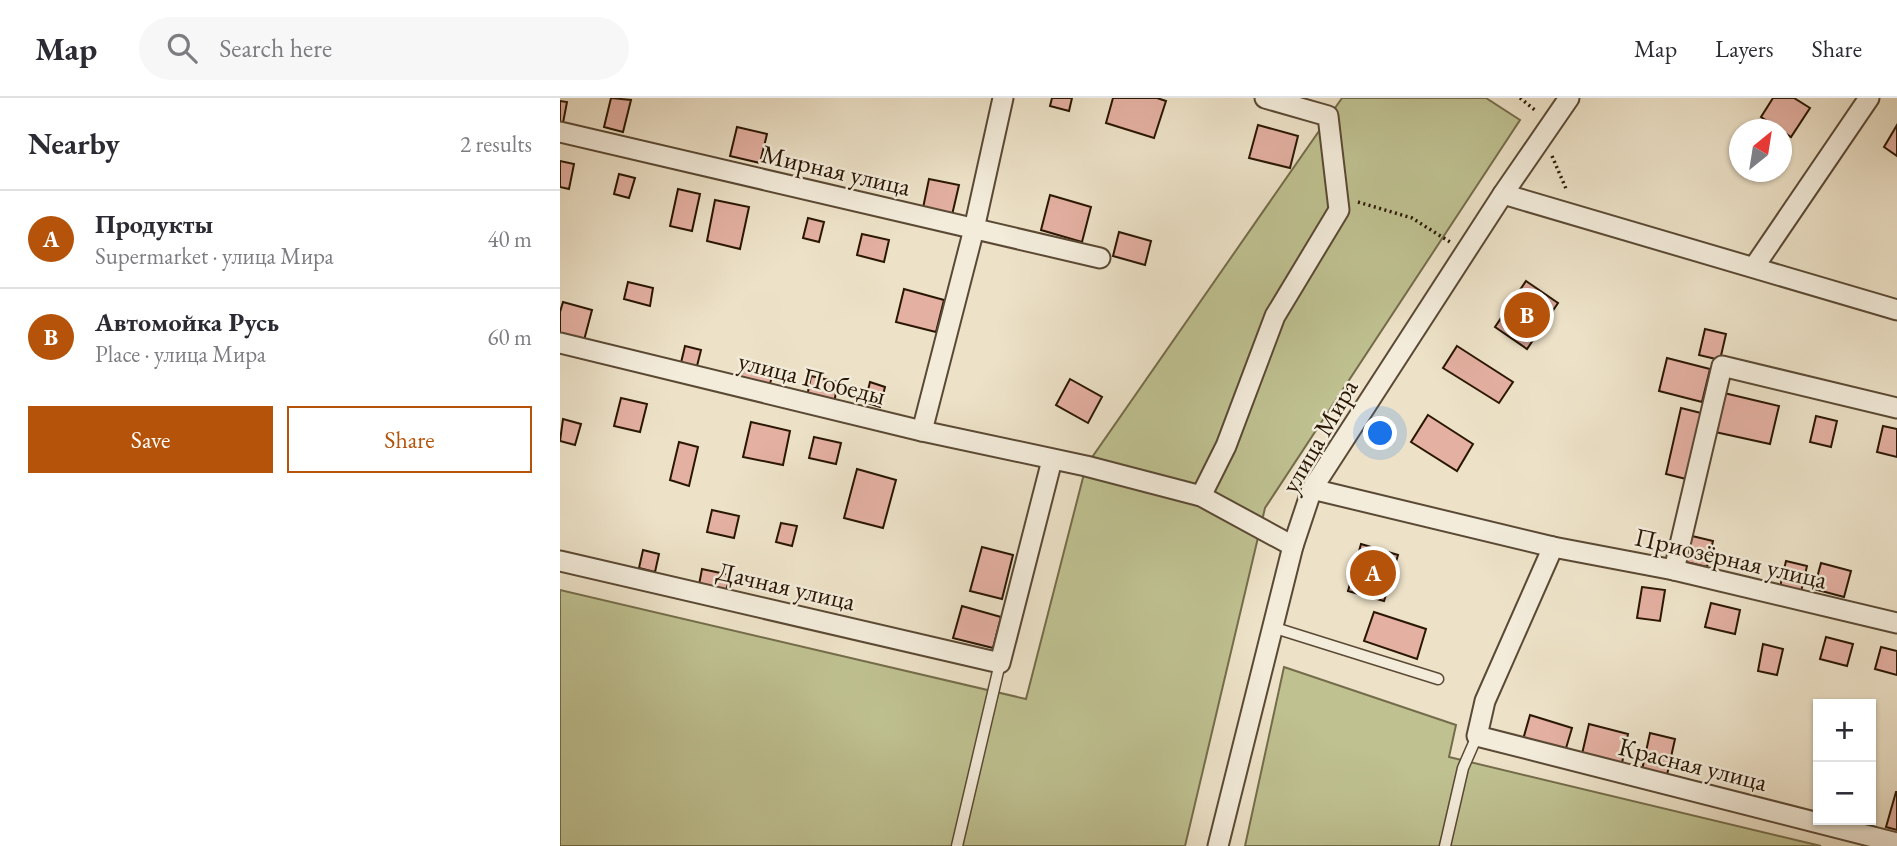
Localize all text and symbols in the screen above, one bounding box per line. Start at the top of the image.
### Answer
search box [139,17,629,80]
text: Map [35,27,97,70]
icon: search [163,29,201,67]
text: Search here [219,31,332,65]
text: Map [1634,33,1677,64]
text: Layers [1715,33,1774,64]
text: Share [1812,33,1862,64]
north arrow [1729,119,1792,182]
text: Nearby [28,124,120,163]
text: 2 results [460,129,532,159]
street label: Мирная улица [758,136,915,204]
text: Продукты [95,207,213,241]
text: A [43,224,59,254]
text: 40 m [487,224,532,254]
text: Supermarket · улица Мира [95,241,334,271]
pin: B [1504,289,1550,341]
text: Автомойка Русь [95,305,279,339]
text: B [44,322,58,352]
text: 60 m [487,322,532,352]
text: Place · улица Мира [95,339,266,369]
street label: улица Победы [735,343,889,413]
street label: улица Мира [1273,372,1366,499]
button: Save [28,406,273,473]
button: Share [287,406,532,473]
your location [1363,416,1397,450]
street label: Приозёрная улица [1632,519,1831,597]
pin: A [1350,547,1396,599]
street label: Дачная улица [713,554,859,619]
map controls [1813,699,1876,825]
button: + [1813,699,1876,762]
street label: Красная улица [1615,729,1772,799]
button: − [1813,762,1876,825]

